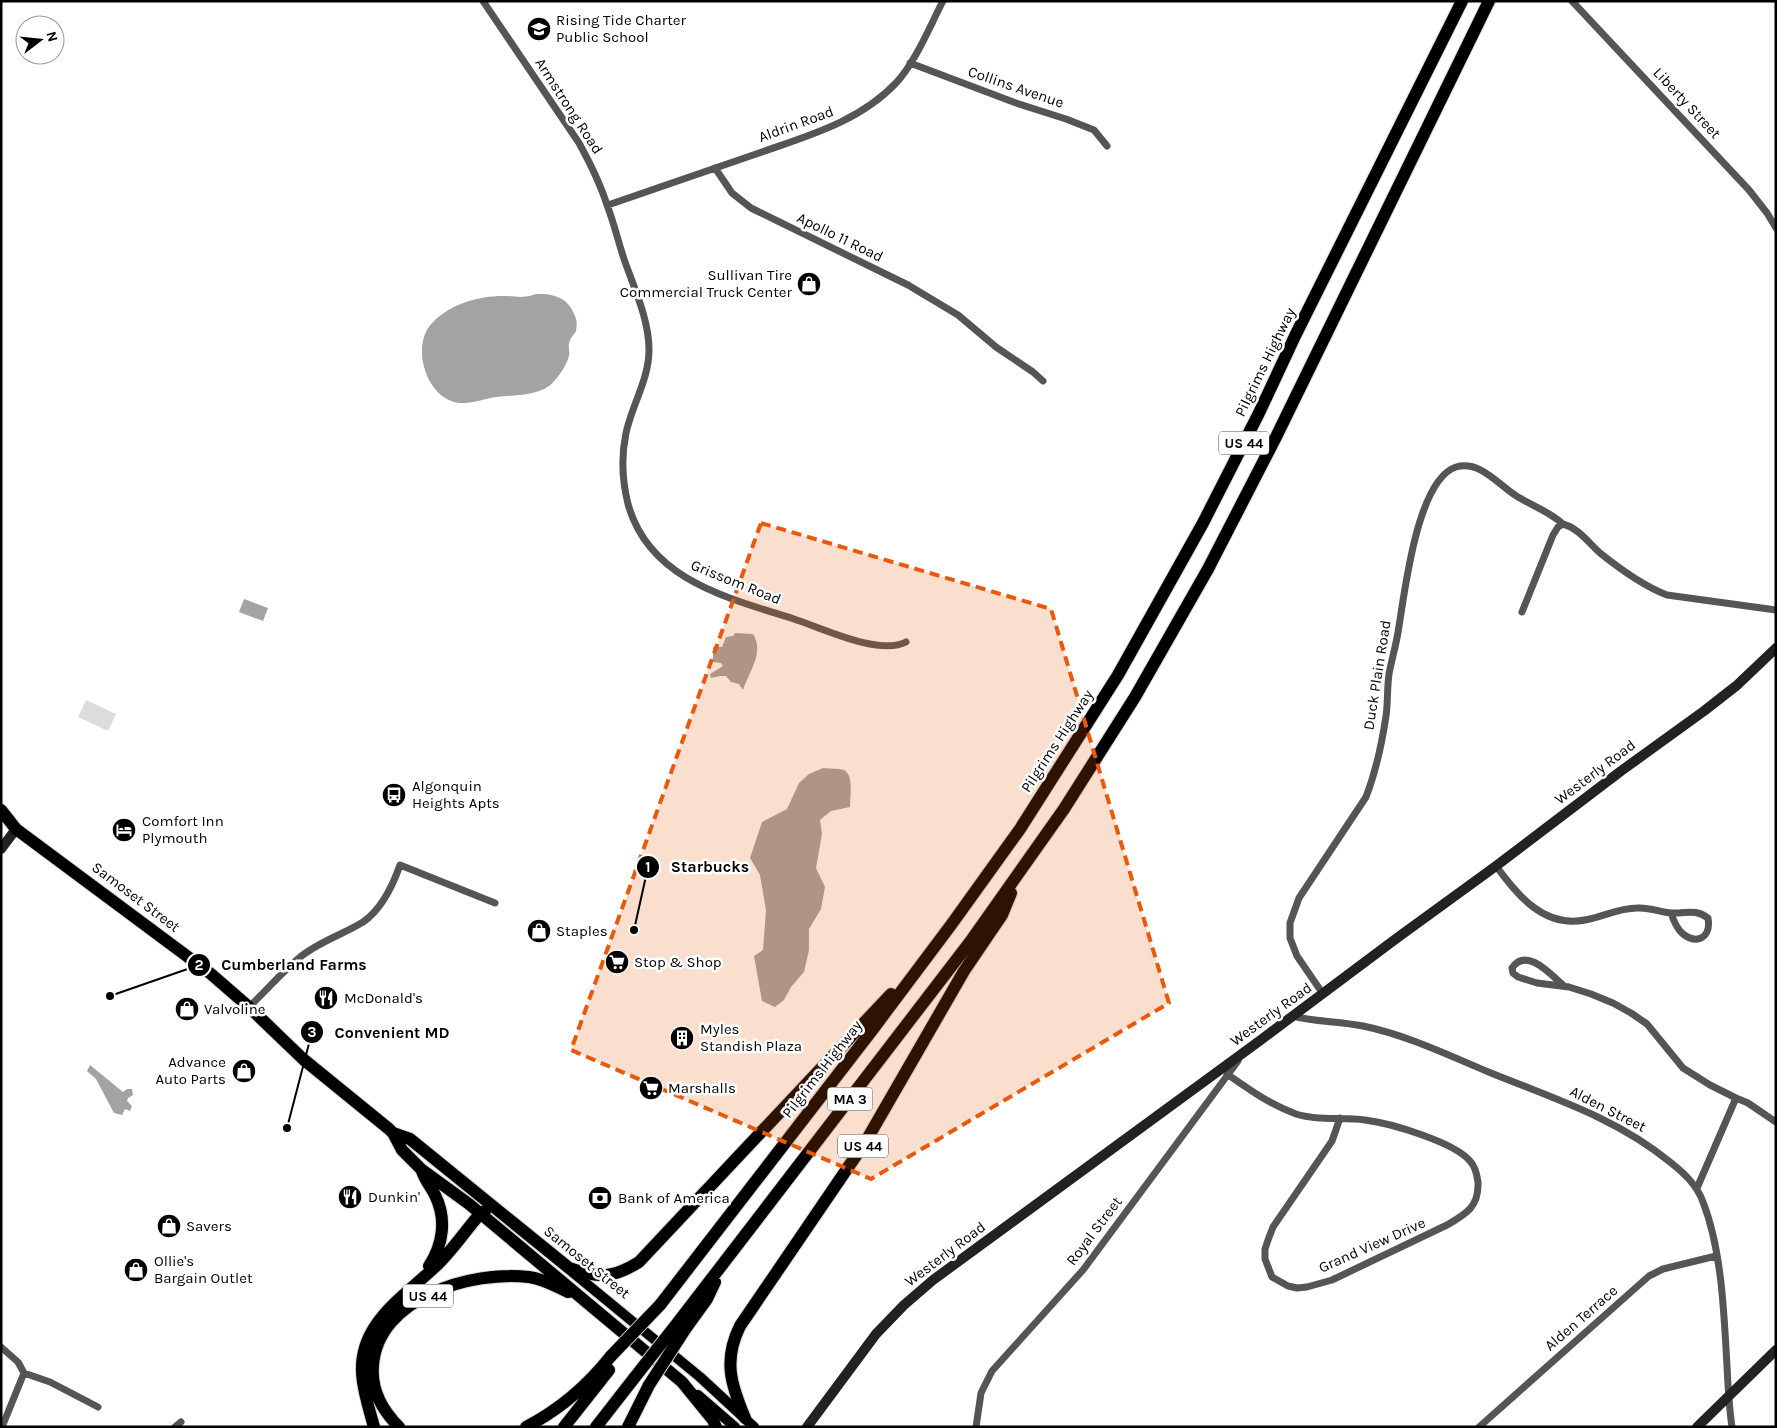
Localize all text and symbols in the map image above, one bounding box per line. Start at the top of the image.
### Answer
place label: Rising Tide Charter Public School [556,11,686,46]
north arrow [15,15,65,65]
school or university icon: Rising Tide Charter Public School [526,16,552,42]
text: N [42,29,62,44]
street label: Armstrong Road [531,55,607,157]
street label: Collins Avenue [966,62,1066,112]
street label: Liberty Street [1649,64,1725,143]
street label: Aldrin Road [756,102,836,146]
street label: Apollo 11 Road [794,208,886,266]
place label: Sullivan Tire Commercial Truck Center [620,266,793,301]
shop icon: Sullivan Tire Commercial Truck Center [796,271,822,297]
street label: Pilgrims Highway [1231,305,1299,419]
road number: US 44 [1219,432,1269,454]
street label: Grissom Road [688,556,784,608]
street label: Duck Plain Road [1359,619,1395,731]
street label: Pilgrims Highway [1017,686,1097,796]
street label: Westerly Road [1551,736,1639,808]
place label: Algonquin Heights Apts [412,777,500,812]
bus stop icon: Algonquin Heights Apts [381,782,407,808]
place label: Comfort Inn Plymouth [142,812,224,847]
hotel icon: Comfort Inn Plymouth [111,817,137,843]
callout: Starbucks [636,851,759,882]
text: Starbucks [671,857,749,876]
street label: Samoset Street [88,858,184,936]
text: 1 [645,858,651,876]
shop icon: Staples [526,918,552,944]
place label: Staples [556,922,608,940]
callout: Cumberland Farms [187,949,377,980]
supermarket icon: Stop & Shop [604,949,630,975]
place label: Stop & Shop [634,953,722,971]
text: Cumberland Farms [221,955,367,974]
text: 2 [194,956,204,974]
street label: Westerly Road [1227,978,1315,1050]
restaurant icon: McDonald's [313,985,339,1011]
place label: McDonald's [344,989,423,1007]
shop icon: Valvoline [174,996,200,1022]
place label: Valvoline [204,1000,266,1018]
callout: Convenient MD [299,1017,459,1048]
street label: Pilgrims Highway [778,1017,866,1121]
place label: Myles Standish Plaza [700,1020,802,1055]
text: 3 [307,1023,317,1041]
text: Convenient MD [335,1023,449,1042]
building icon: Myles Standish Plaza [669,1025,695,1051]
place label: Advance Auto Parts [155,1053,226,1088]
shop icon: Advance Auto Parts [231,1058,257,1084]
supermarket icon: Marshalls [638,1075,664,1101]
place label: Marshalls [668,1079,736,1097]
street label: Alden Street [1567,1082,1649,1136]
road number: MA 3 [828,1088,872,1110]
road number: US 44 [838,1134,888,1158]
restaurant icon: Dunkin' [337,1184,363,1210]
bank icon: Bank of America [587,1185,613,1211]
place label: Dunkin' [368,1188,420,1206]
place label: Bank of America [618,1189,730,1207]
street label: Royal Street [1062,1193,1126,1269]
shop icon: Savers [156,1213,182,1239]
street label: Grand View Drive [1316,1213,1428,1277]
place label: Savers [186,1217,232,1235]
street label: Westerly Road [901,1218,989,1290]
street label: Samoset Street [540,1222,634,1302]
place label: Ollie's Bargain Outlet [154,1252,253,1287]
shop icon: Ollie's Bargain Outlet [123,1257,149,1283]
street label: Alden Terrace [1541,1281,1621,1355]
road number: US 44 [403,1284,453,1308]

